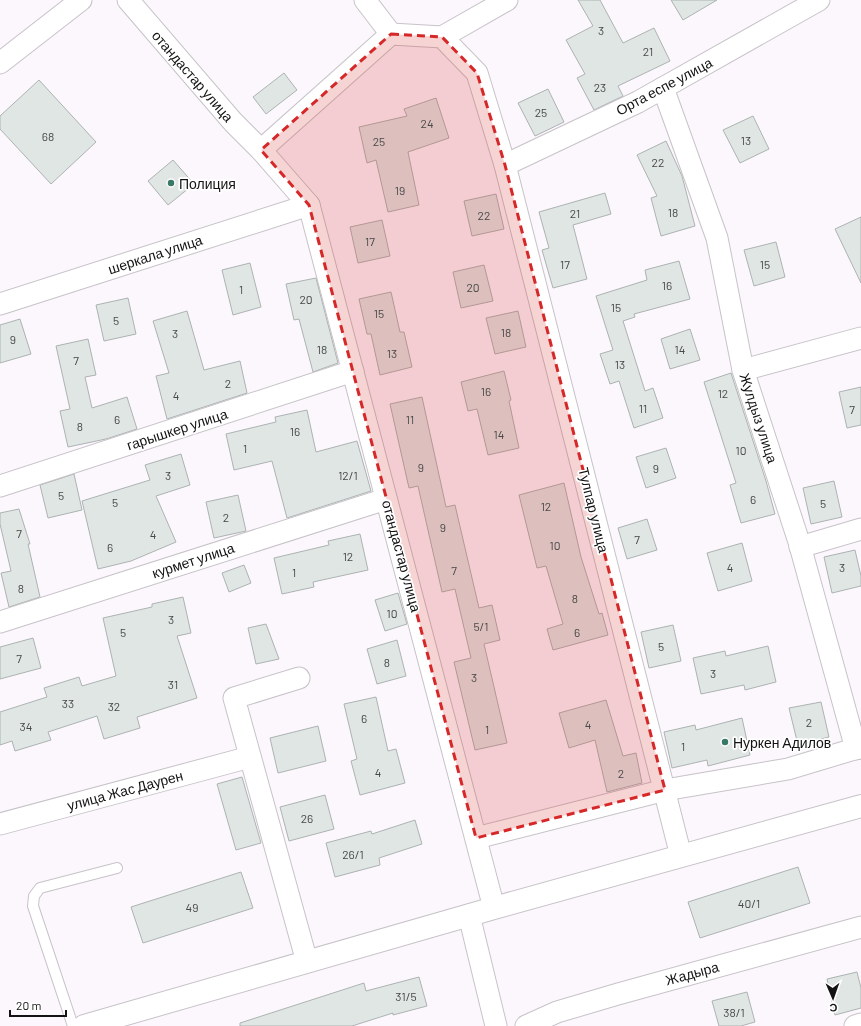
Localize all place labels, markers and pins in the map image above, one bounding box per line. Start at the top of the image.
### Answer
place label: Полиция [179,175,236,192]
marker: Полиция [166,178,176,188]
place label: Нуркен Адилов [733,734,831,751]
marker: Нуркен Адилов [720,737,730,747]

